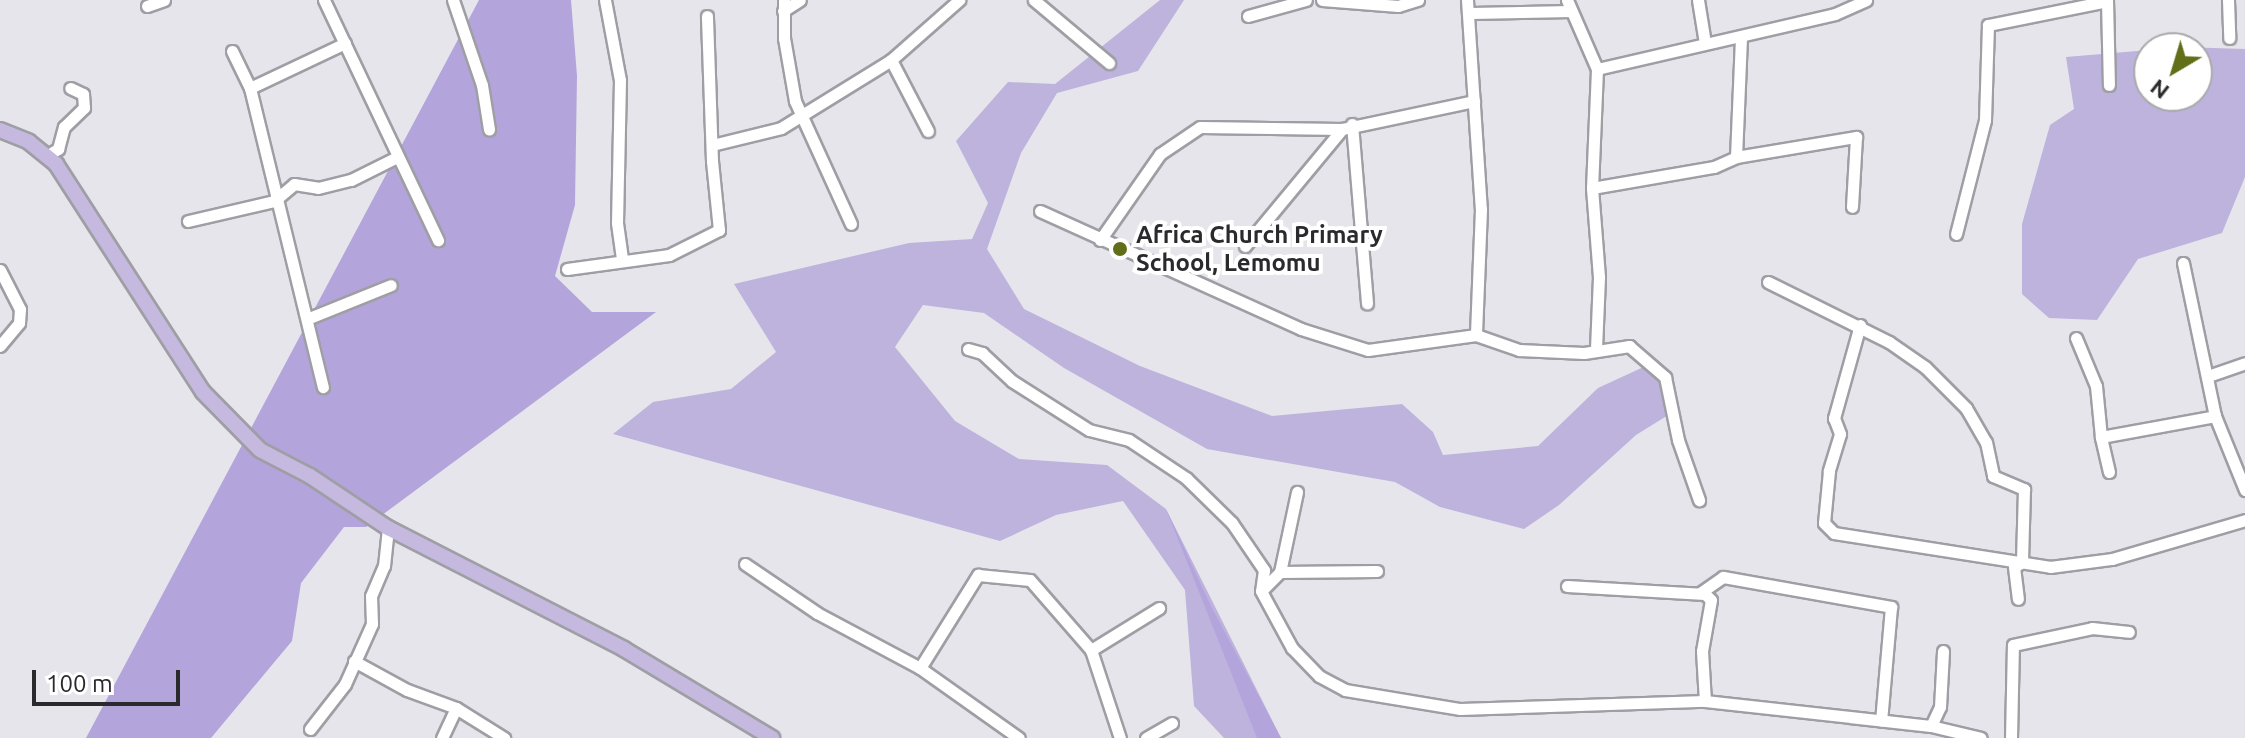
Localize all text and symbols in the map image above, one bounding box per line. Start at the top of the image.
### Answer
north arrow [2133,32,2213,112]
text: N [2145,75,2173,105]
place label: Africa Church Primary School, Lemomu [1136,221,1383,277]
marker: Africa Church Primary School, Lemomu [1111,240,1129,258]
scale bar [36,654,184,704]
text: 100 m [46,670,113,697]

